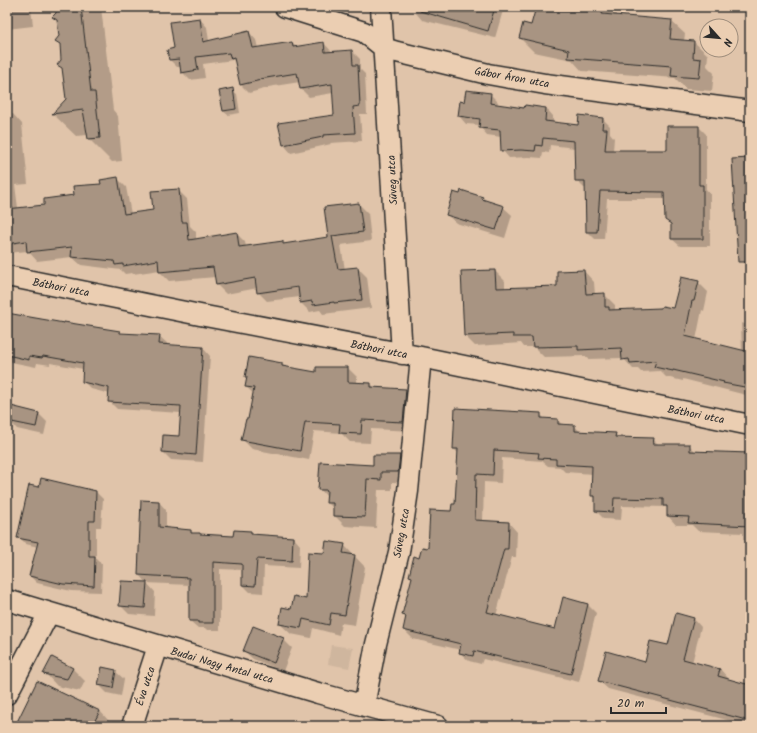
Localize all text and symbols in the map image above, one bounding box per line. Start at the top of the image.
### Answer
north arrow [699,18,739,58]
text: N [717,35,737,49]
street label: Gábor Áron utca [473,63,551,93]
street label: Süveg utca [383,155,403,205]
street label: Báthori utca [31,274,91,302]
street label: Báthori utca [349,336,409,364]
street label: Báthori utca [666,401,726,429]
street label: Süveg utca [389,507,415,559]
street label: Budai Nagy Antal utca [168,643,275,689]
street label: Éva utca [131,664,161,708]
scale bar [611,689,666,715]
text: 20 m [617,694,645,713]

